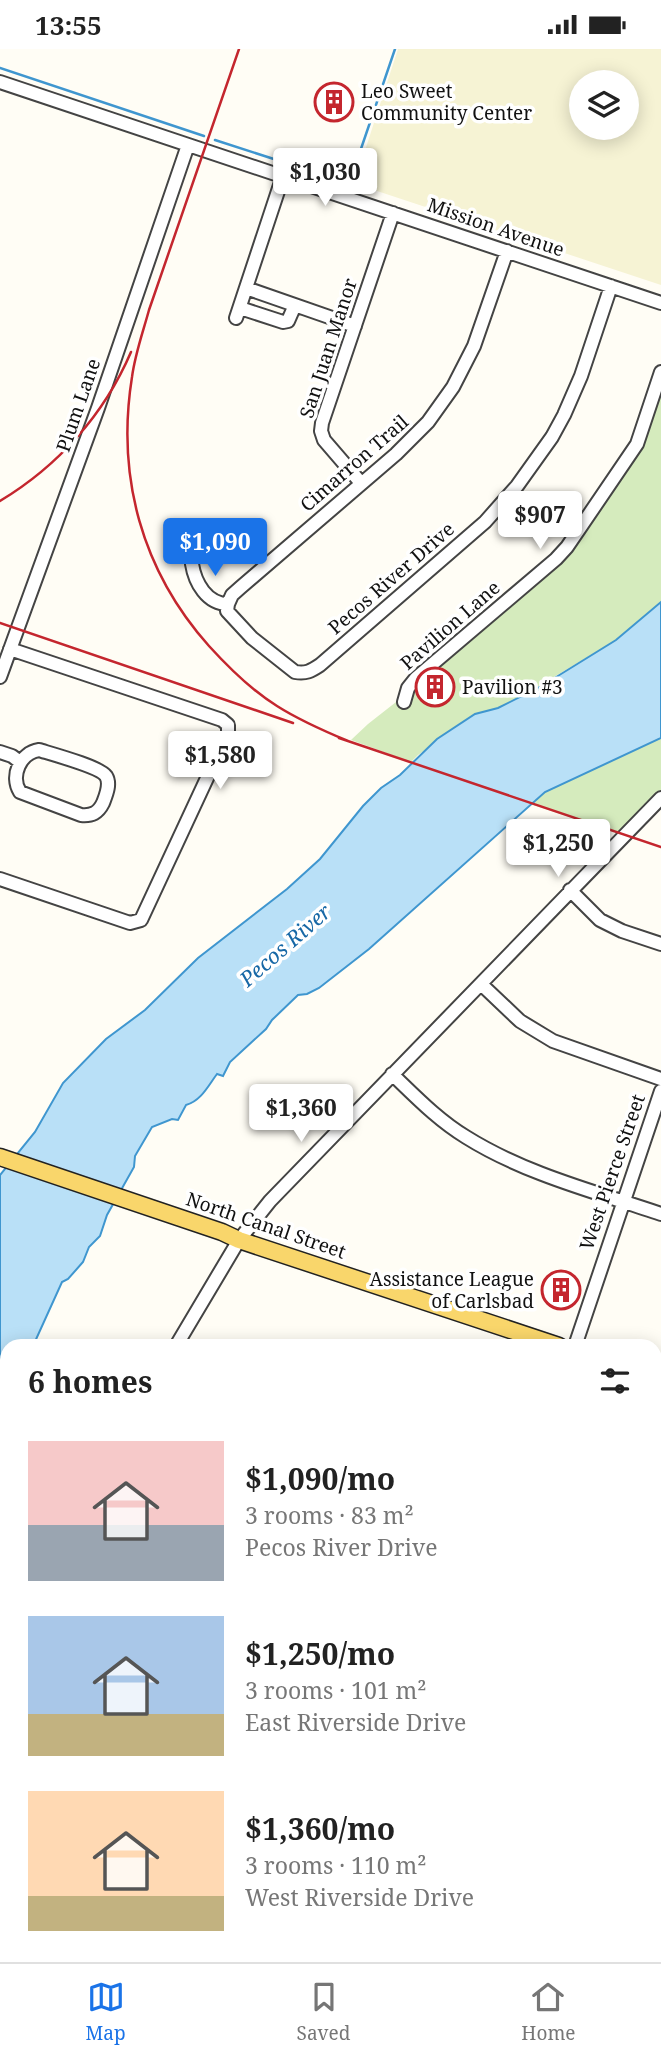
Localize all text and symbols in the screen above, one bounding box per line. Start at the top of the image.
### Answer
text: 13:55 [35,7,102,43]
map controls [569,70,639,140]
button: layers [569,70,639,140]
place label: Leo Sweet Community Center [361,78,532,126]
building icon: Leo Sweet Community Center [313,81,355,123]
pin: $1,030 [268,149,382,208]
text: $1,030 [289,155,361,187]
street label: Mission Avenue [424,191,568,263]
street label: San Juan Manor [293,275,363,421]
street label: Plum Lane [50,355,106,455]
street label: Cimarron Trail [294,409,414,517]
pin: $907 [499,491,581,551]
text: $907 [514,498,566,530]
street label: Pecos River Drive [322,516,460,640]
pin: $1,090 [158,519,272,578]
text: $1,090 [179,525,251,557]
street label: Pavilion Lane [395,574,505,676]
building icon: Pavilion #3 [414,666,456,708]
place label: Pavilion #3 [462,674,563,700]
pin: $1,580 [163,731,277,791]
text: $1,580 [184,738,256,770]
pin: $1,250 [501,819,615,879]
text: $1,250 [522,826,594,858]
water label: Pecos River [233,897,337,993]
pin: $1,360 [244,1085,358,1144]
street label: West Pierce Street [573,1090,651,1253]
text: $1,360 [265,1091,337,1123]
street label: North Canal Street [183,1185,350,1265]
place label: Assistance League of Carlsbad [370,1266,534,1314]
building icon: Assistance League of Carlsbad [540,1269,582,1311]
text: 6 homes [28,1361,152,1402]
icon: filters [596,1362,634,1400]
text: $1,090/mo [245,1458,395,1499]
icon: home [84,1469,168,1553]
text: 3 rooms · 83 m² [245,1499,414,1531]
text: Pecos River Drive [245,1531,438,1563]
text: $1,250/mo [245,1633,395,1674]
icon: home [84,1644,168,1728]
text: 3 rooms · 101 m² [245,1674,427,1706]
text: East Riverside Drive [245,1706,466,1738]
text: $1,360/mo [245,1808,395,1849]
icon: home [84,1819,168,1903]
text: 3 rooms · 110 m² [245,1849,427,1881]
text: West Riverside Drive [245,1881,474,1913]
tab: Map [85,1978,126,2046]
tab: Saved [297,1978,350,2046]
tab: Home [521,1978,576,2046]

